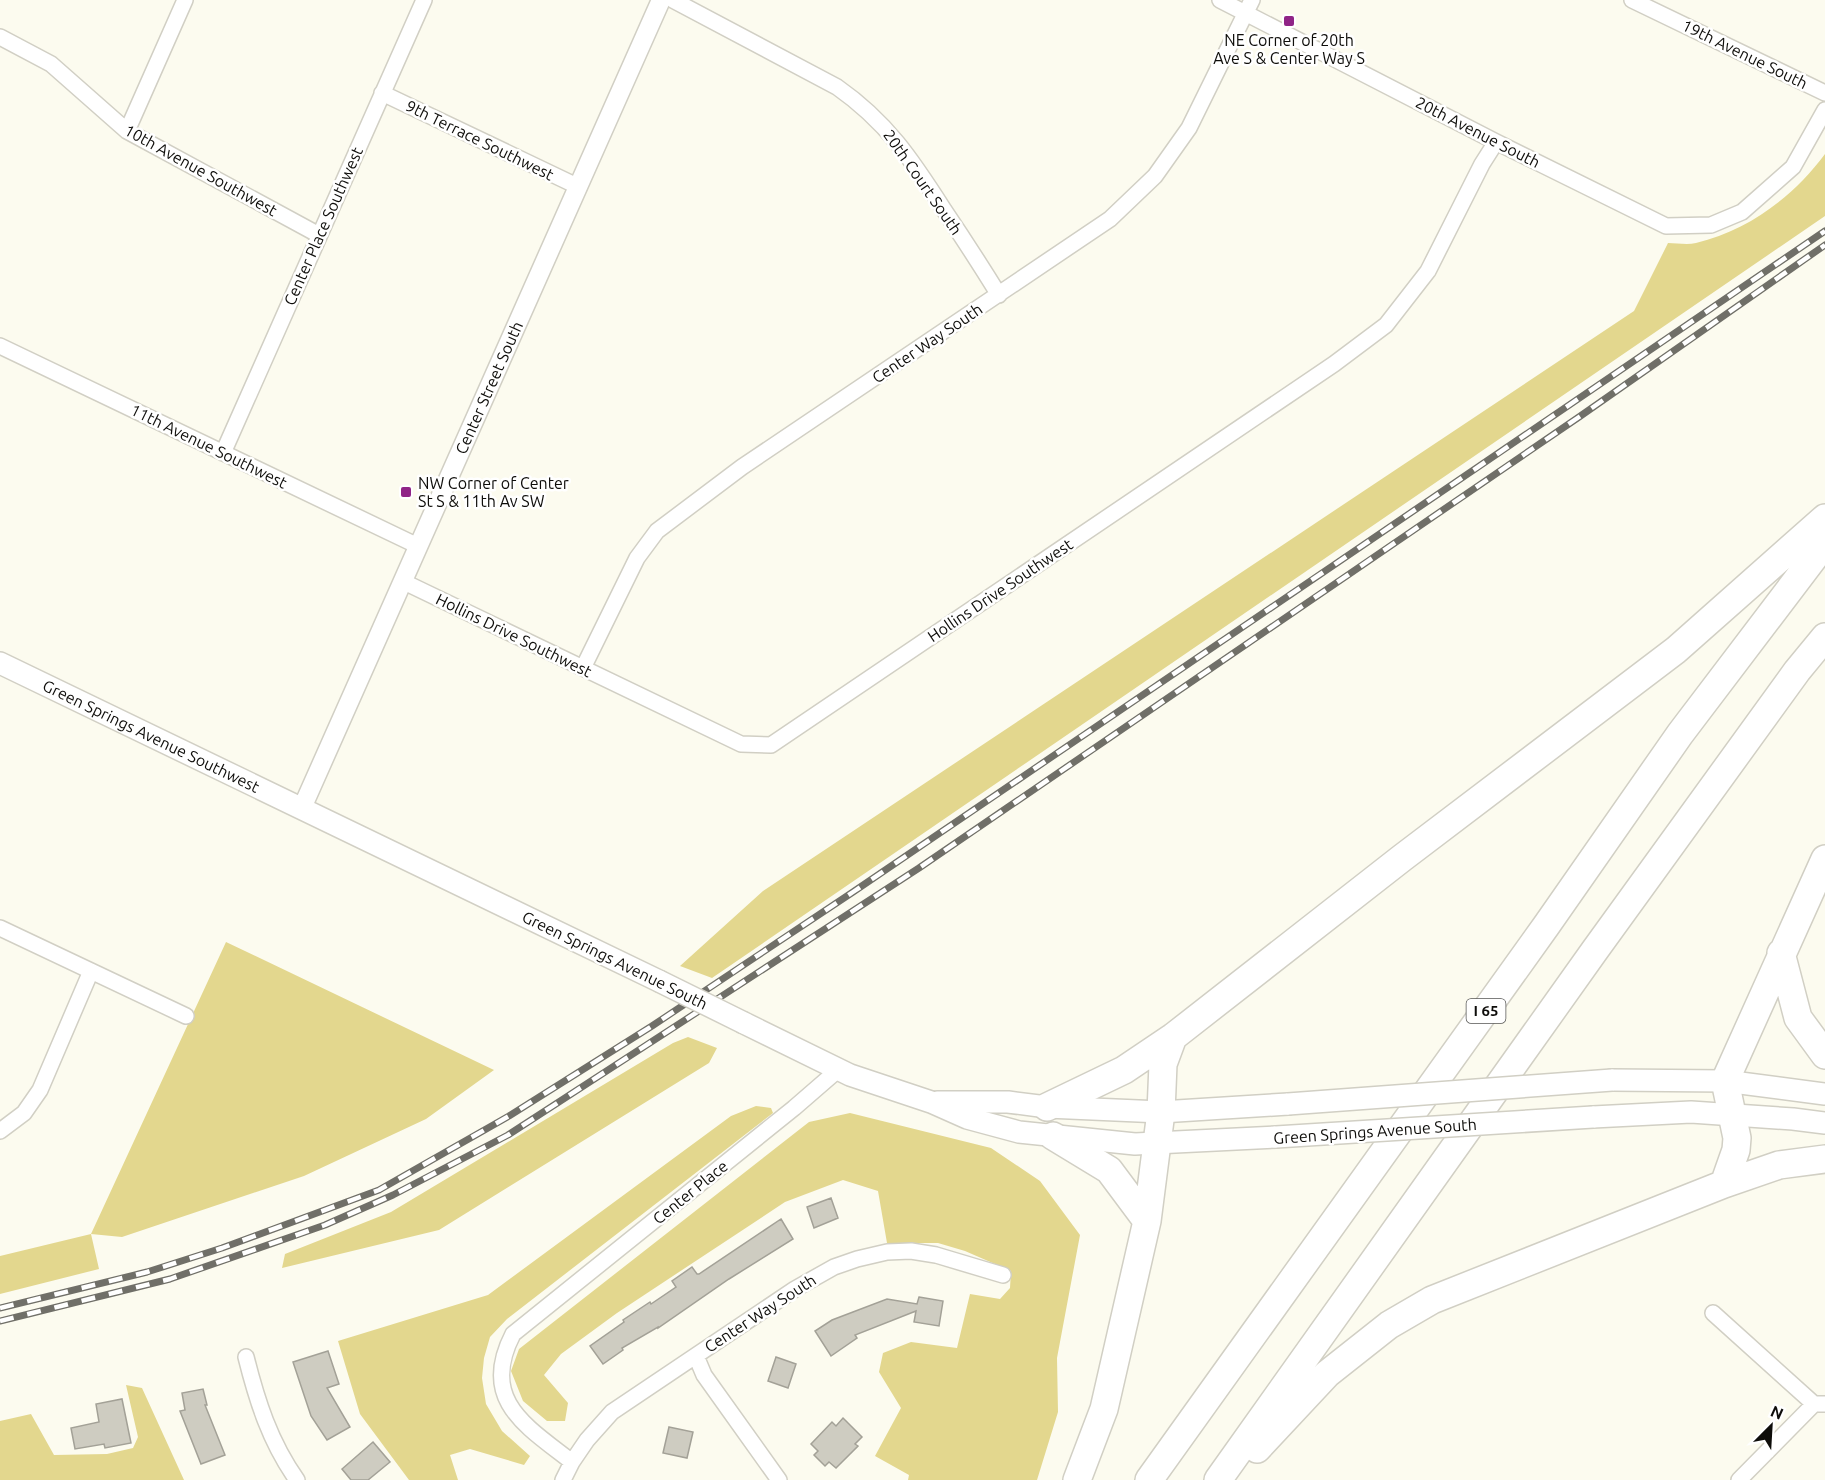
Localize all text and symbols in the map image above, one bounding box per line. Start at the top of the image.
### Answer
marker: NE Corner of 20th Ave S & Center Way S [1282,14,1296,28]
street label: 19th Avenue South [1679,16,1811,92]
place label: NE Corner of 20th Ave S & Center Way S [1213,31,1365,67]
street label: 20th Avenue South [1413,93,1543,171]
street label: 9th Terrace Southwest [403,96,557,184]
street label: 10th Avenue Southwest [122,121,281,220]
street label: 20th Court South [880,126,966,238]
street label: Center Place Southwest [280,143,366,308]
street label: Center Way South [869,299,985,387]
street label: Center Street South [451,318,526,457]
street label: 11th Avenue Southwest [128,400,291,492]
place label: NW Corner of Center St S & 11th Av SW [418,474,569,510]
marker: NW Corner of Center St S & 11th Av SW [399,485,413,499]
street label: Hollins Drive Southwest [924,534,1076,645]
street label: Hollins Drive Southwest [433,589,595,681]
street label: Green Springs Avenue Southwest [40,676,263,796]
street label: Green Springs Avenue South [520,907,710,1013]
road number: I 65 [1466,999,1506,1023]
street label: Green Springs Avenue South [1273,1115,1477,1147]
street label: Center Place [649,1156,731,1228]
street label: Center Way South [701,1270,819,1356]
north arrow [1741,1396,1801,1456]
text: N [1768,1402,1786,1423]

